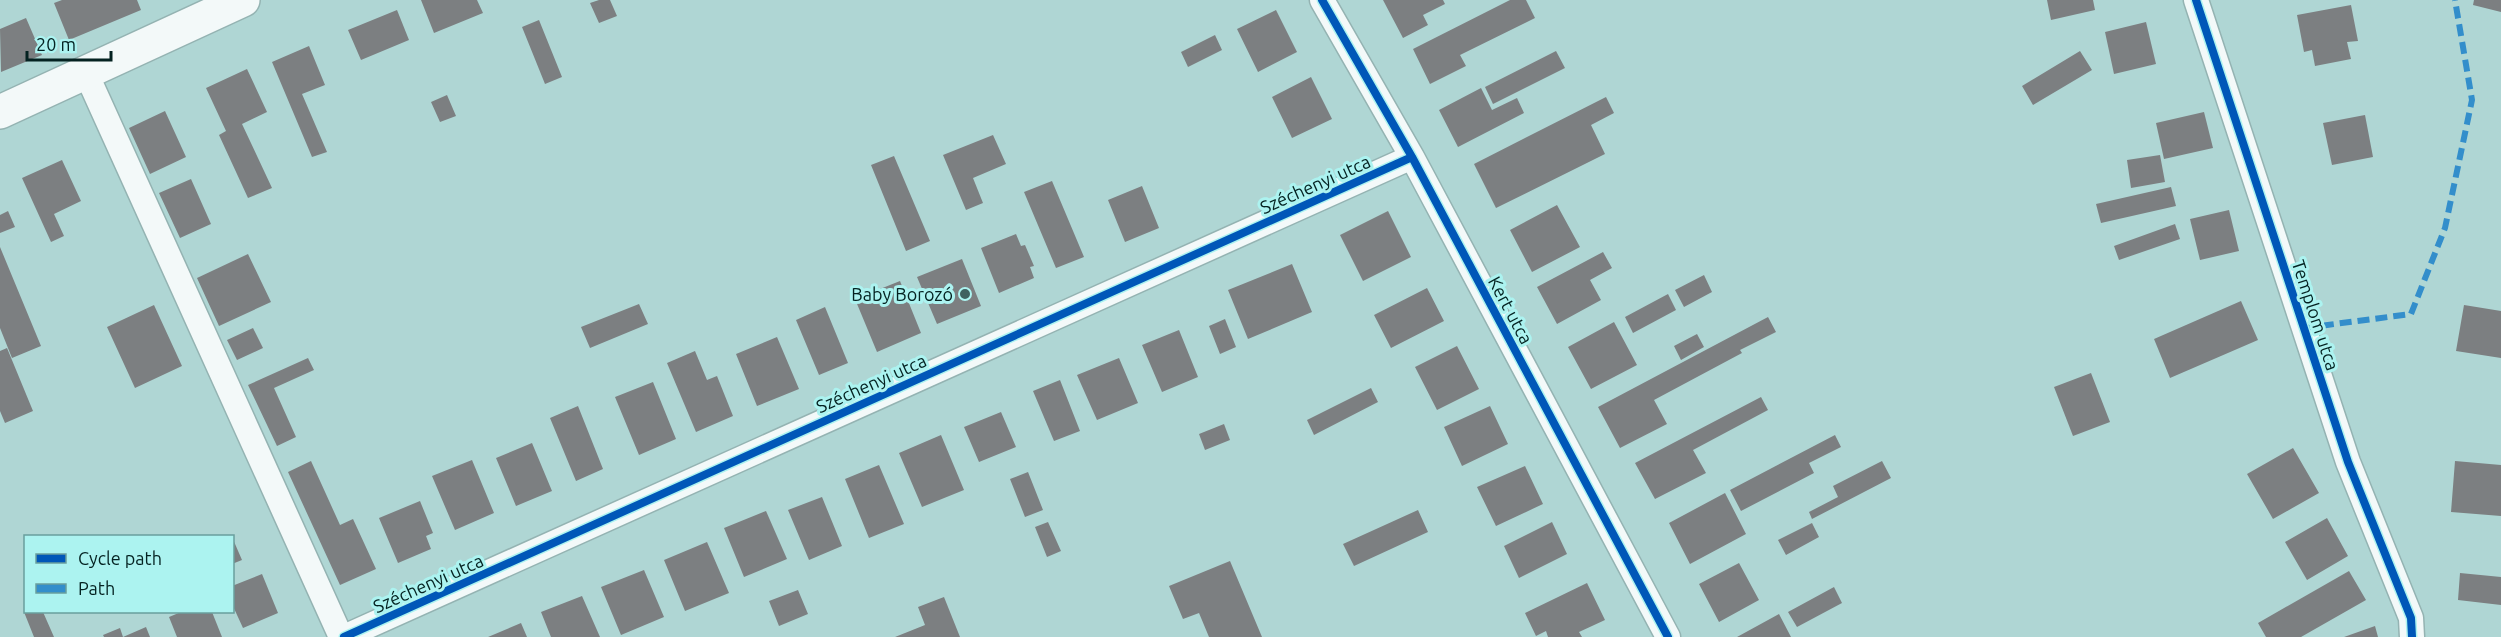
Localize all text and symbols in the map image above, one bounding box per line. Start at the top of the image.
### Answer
scale bar [27,24,111,62]
text: 20 m [36,34,76,54]
street label: Széchenyi utca [1257,151,1373,217]
street label: Templom utca [2289,257,2343,373]
street label: Kert utca [1485,273,1537,347]
place label: Baby Borozó [851,284,953,304]
marker: Baby Borozó [958,287,972,301]
street label: Széchenyi utca [813,350,929,416]
legend [24,535,234,613]
text: Cycle path [78,548,162,568]
street label: Széchenyi utca [370,550,486,616]
text: Path [78,578,115,598]

